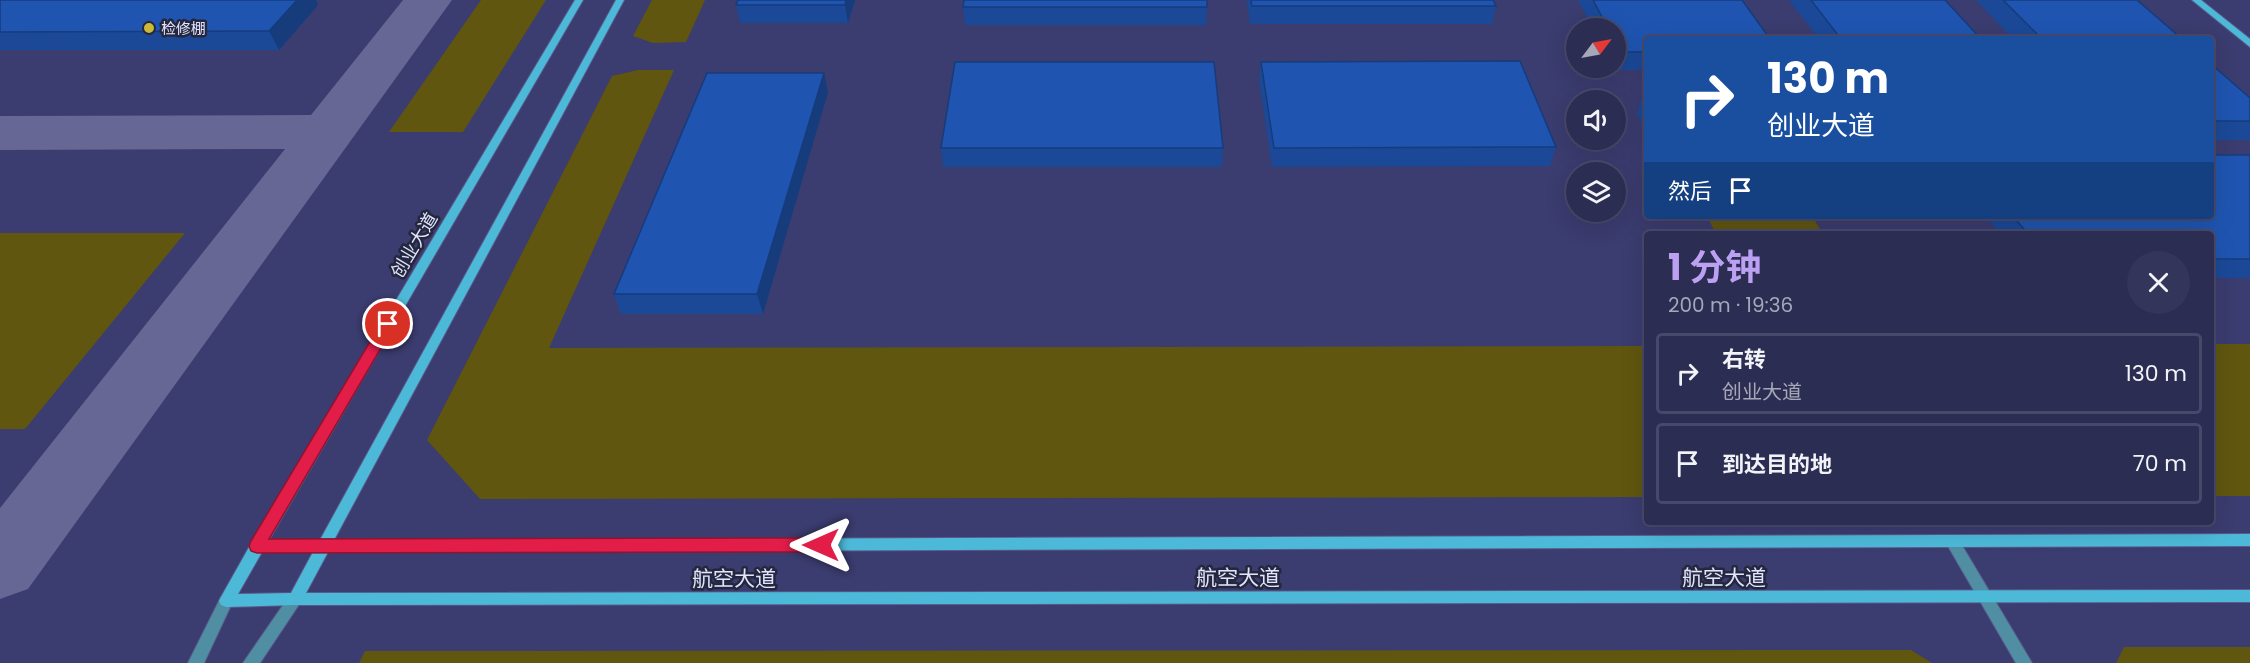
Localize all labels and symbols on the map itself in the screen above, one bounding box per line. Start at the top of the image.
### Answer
place label: 检修棚 [161,18,206,39]
north arrow [1566,18,1626,78]
marker: 检修棚 [142,21,156,35]
street label: 创业大道 [385,208,443,282]
pin [362,298,413,349]
position arrow [789,513,853,577]
street label: 航空大道 [1196,563,1280,592]
street label: 航空大道 [1682,563,1766,592]
street label: 航空大道 [692,564,776,593]

